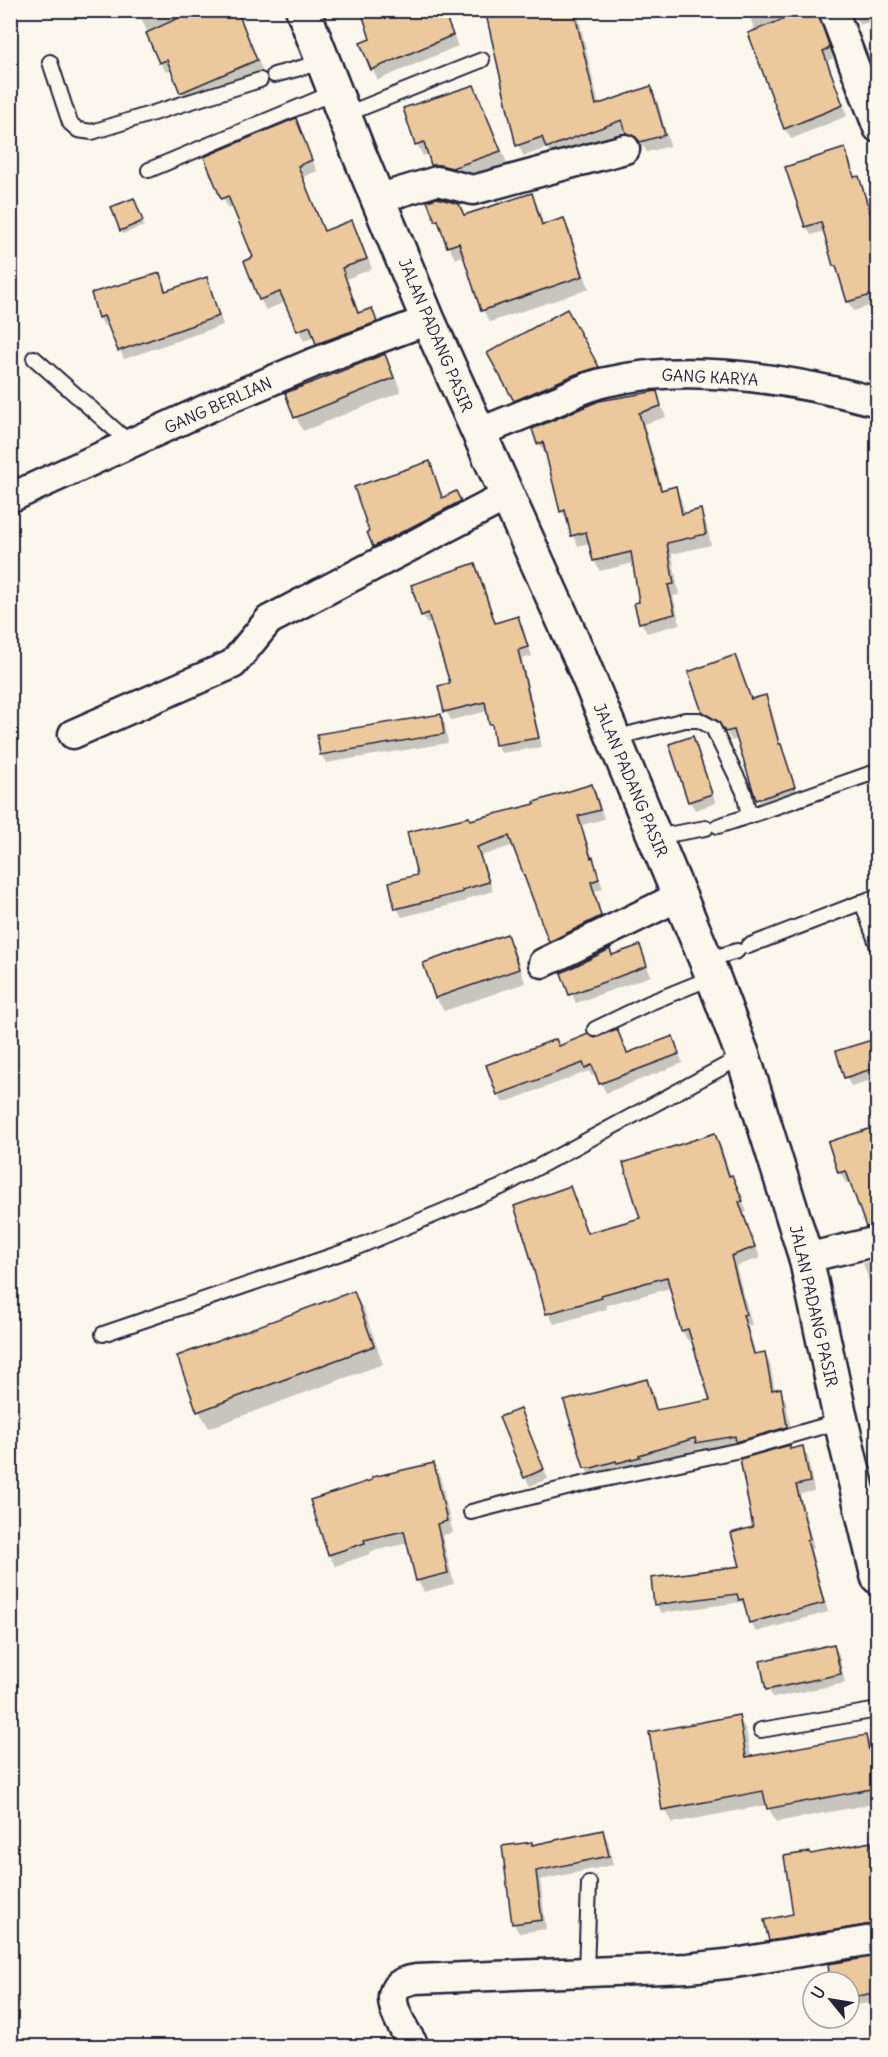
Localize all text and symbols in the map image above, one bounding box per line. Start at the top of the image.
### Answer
street label: JALAN PADANG PASIR [395,255,477,415]
street label: GANG KARYA [661,364,759,390]
street label: GANG BERLIAN [161,372,275,438]
street label: JALAN PADANG PASIR [590,700,672,860]
street label: JALAN PADANG PASIR [786,1223,842,1389]
north arrow [801,1970,861,2030]
text: U [807,1983,829,2002]

